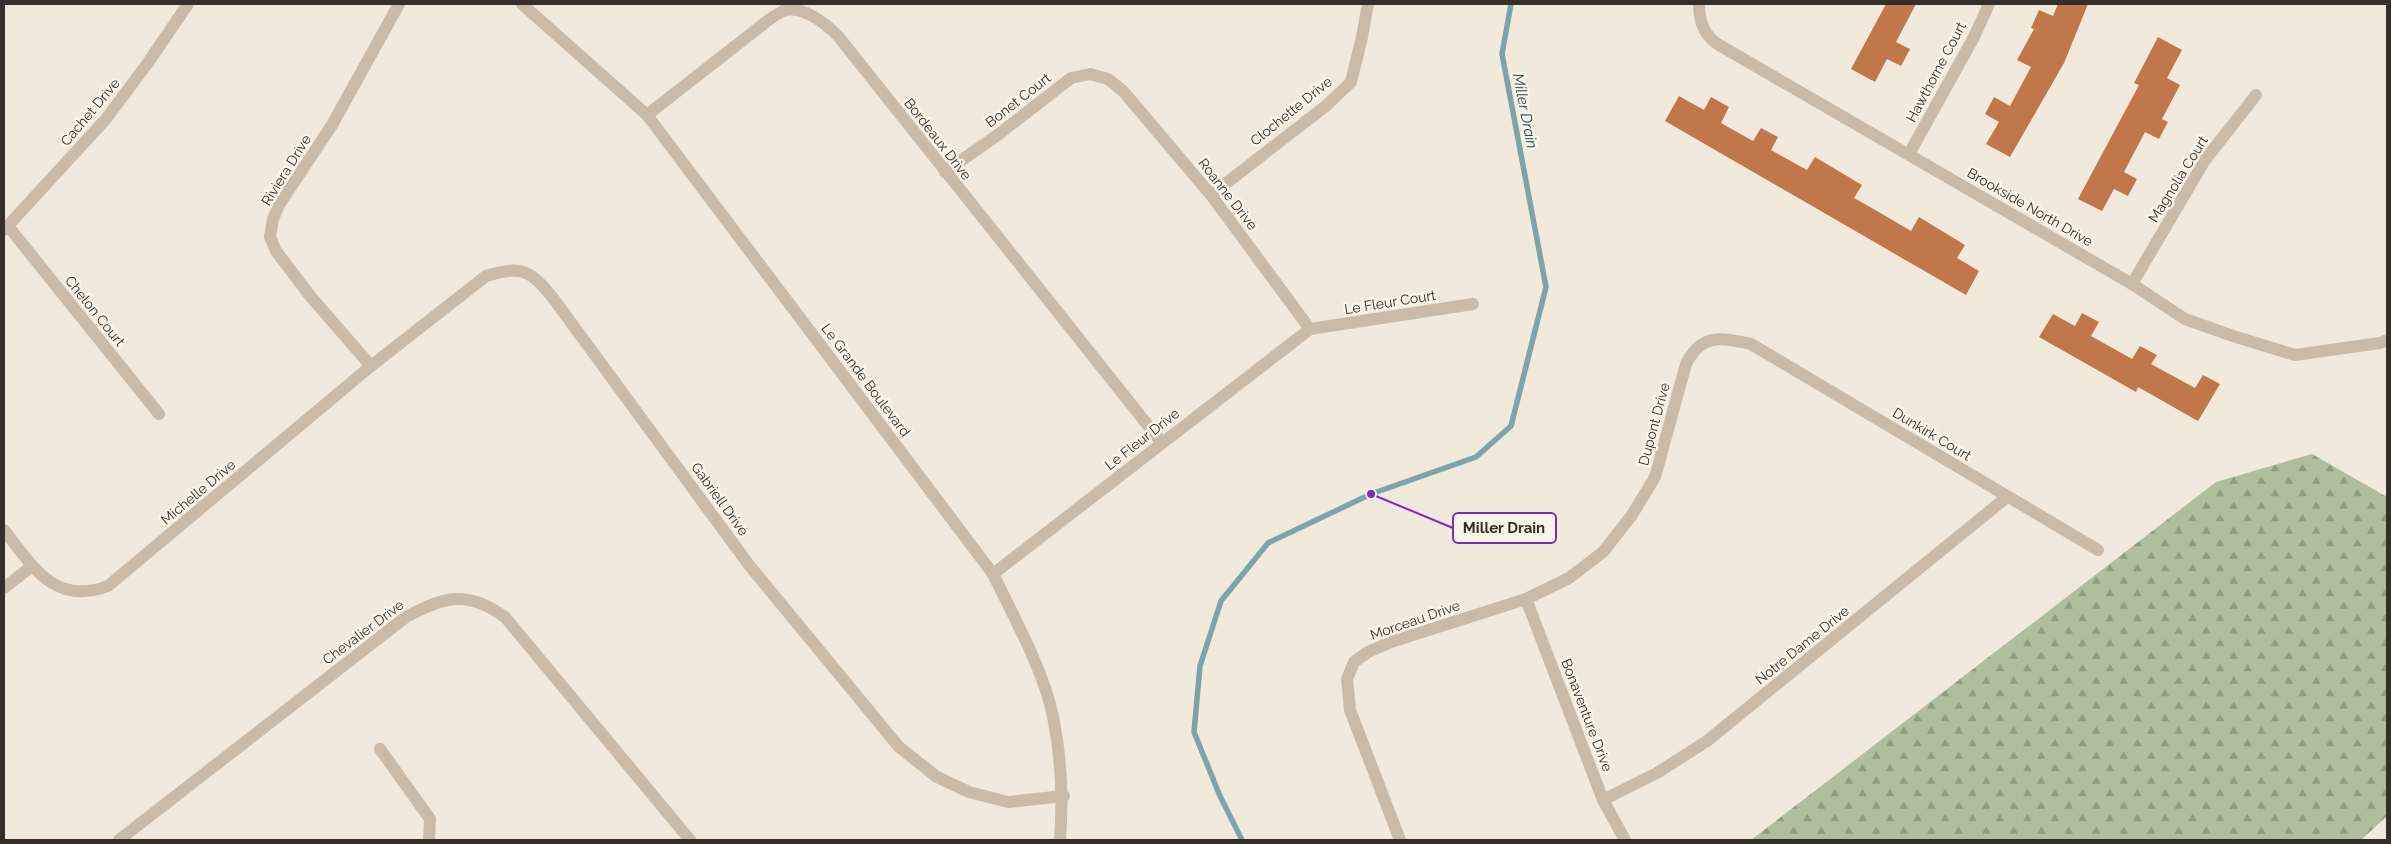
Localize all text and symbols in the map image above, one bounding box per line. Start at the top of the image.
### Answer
street label: Hawthorne Court [1903,19,1969,125]
street label: Bonet Court [982,69,1054,130]
water label: Miller Drain [1509,72,1541,150]
street label: Clochette Drive [1247,73,1335,149]
street label: Cachet Drive [57,75,123,149]
street label: Bordeaux Drive [901,95,975,183]
street label: Riviera Drive [258,132,314,208]
street label: Magnolia Court [2145,133,2211,225]
street label: Roanne Drive [1195,155,1261,233]
street label: Brookside North Drive [1964,165,2096,249]
street label: Chelon Court [62,273,128,350]
street label: Le Fleur Court [1343,287,1437,317]
street label: Le Grande Boulevard [818,320,914,440]
street label: Dupont Drive [1635,381,1673,467]
street label: Dunkirk Court [1890,404,1974,464]
street label: Le Fleur Drive [1102,405,1182,473]
street label: Michelle Drive [158,456,238,528]
street label: Gabriell Drive [688,459,752,539]
callout: Miller Drain [1453,513,1556,543]
text: Miller Drain [1463,519,1545,537]
street label: Chevalier Drive [319,596,407,668]
street label: Morceau Drive [1368,597,1462,643]
street label: Notre Dame Drive [1752,602,1852,688]
street label: Bonaventure Drive [1558,656,1616,774]

